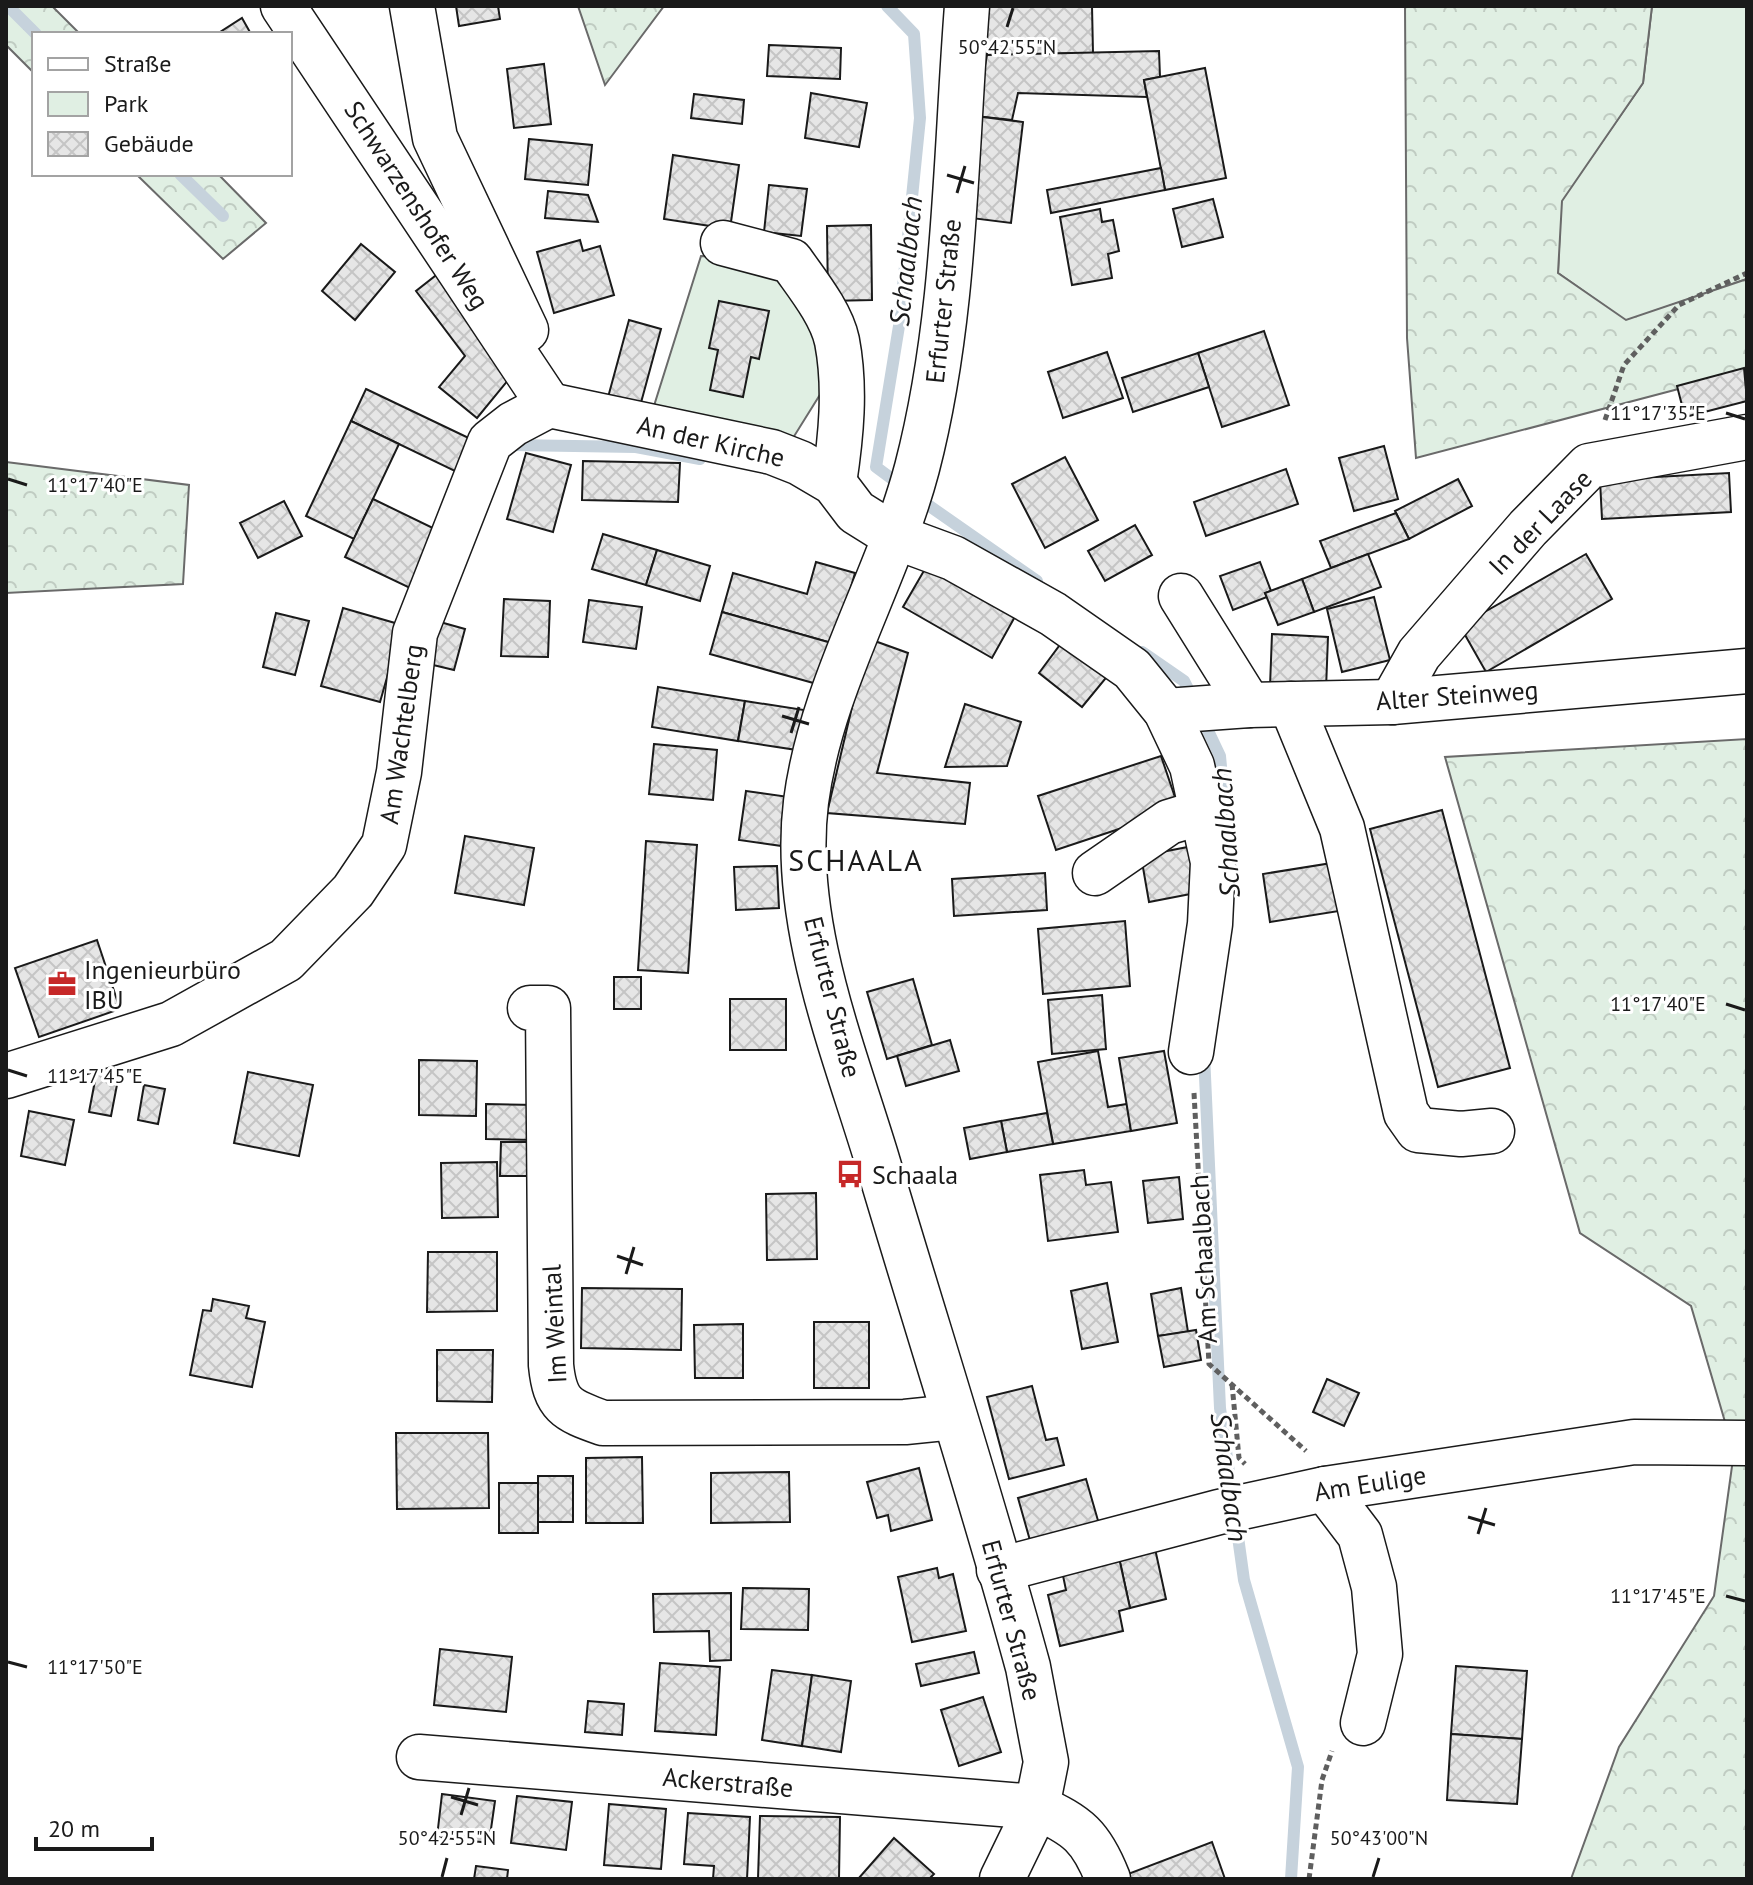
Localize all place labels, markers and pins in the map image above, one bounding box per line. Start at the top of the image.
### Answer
place label: Ingenieurbüro IBU [84,953,241,1016]
office icon: Ingenieurbüro IBU [47,969,77,999]
place label: Schaala [872,1158,958,1191]
bus stop icon: Schaala [835,1159,865,1189]

